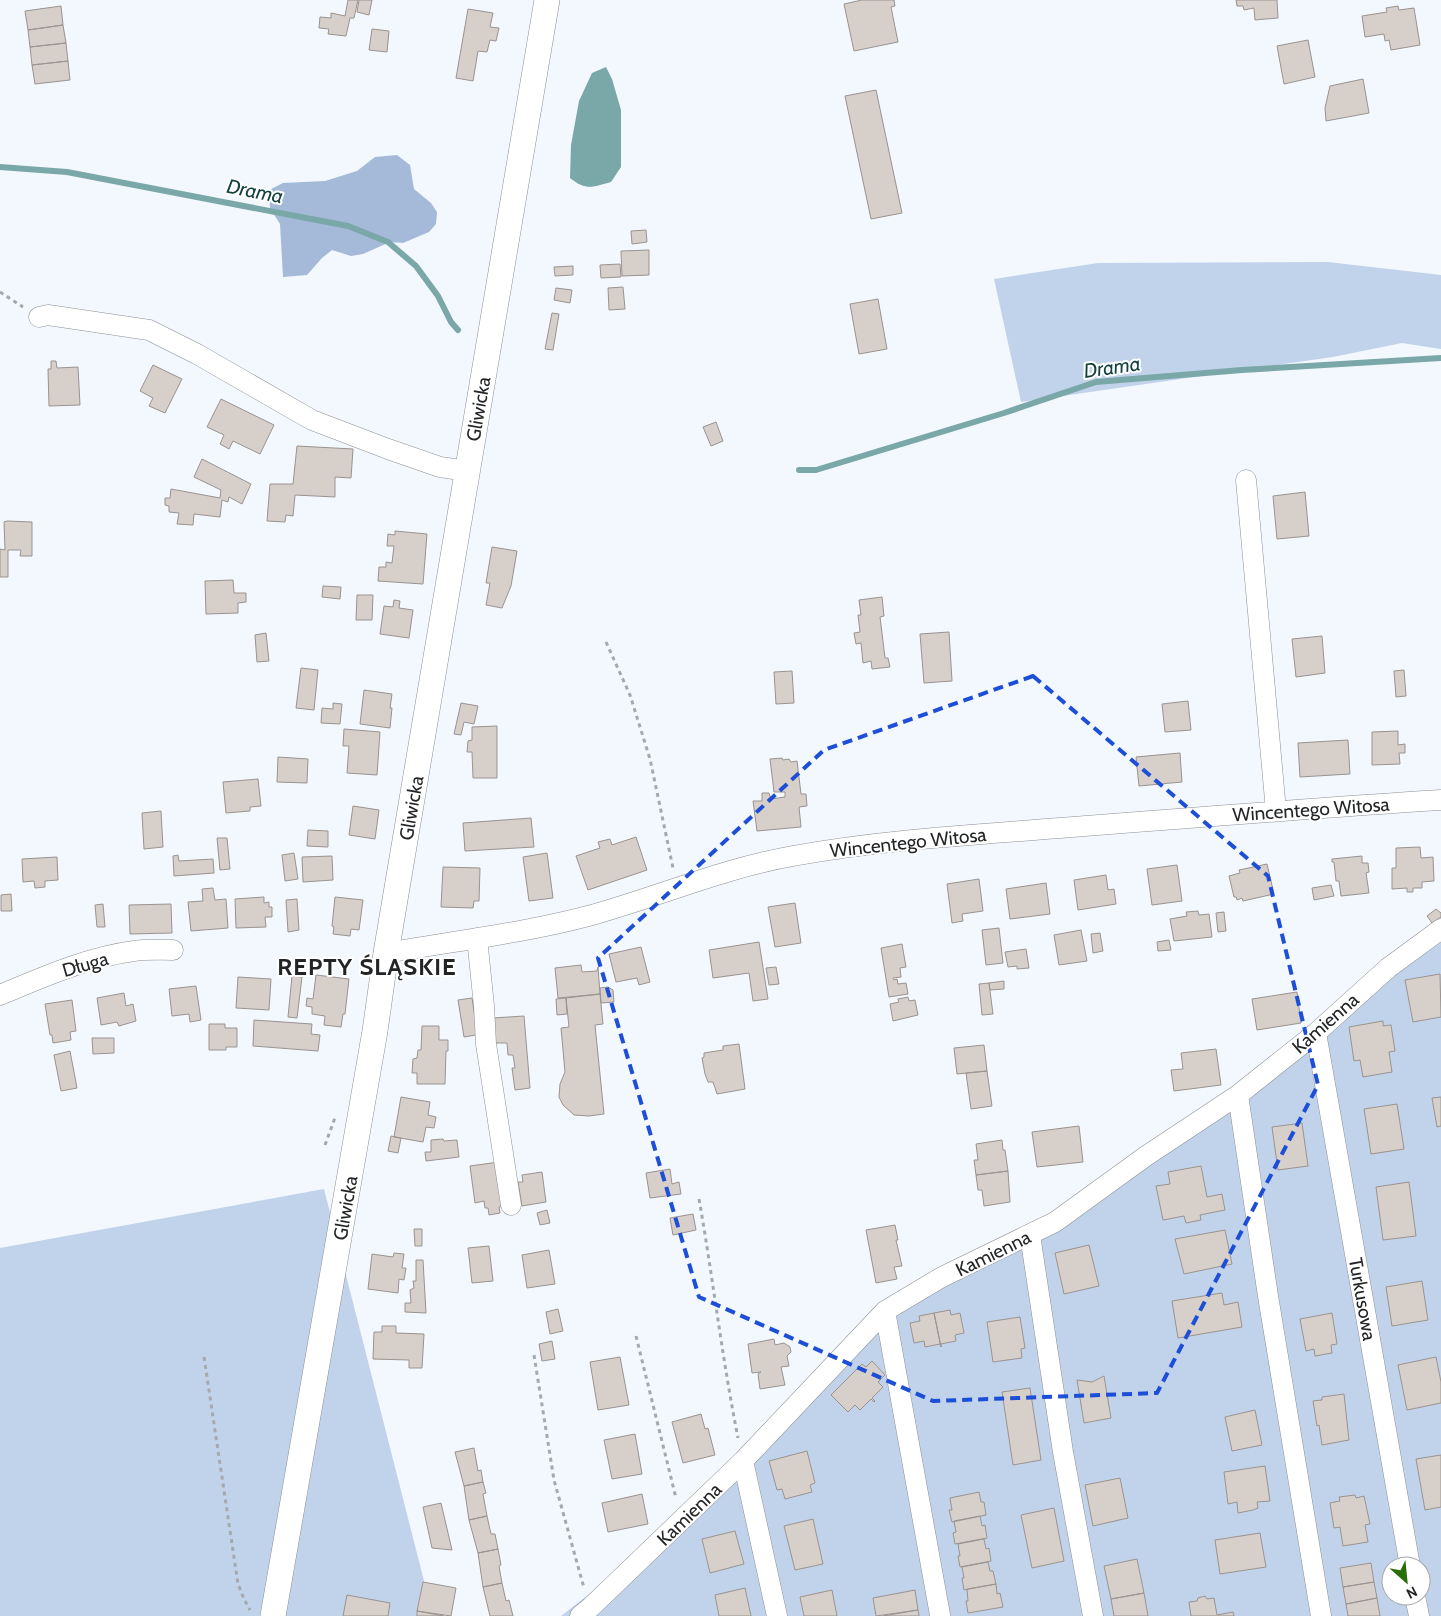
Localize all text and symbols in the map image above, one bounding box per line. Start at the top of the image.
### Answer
water label: Drama [225,174,285,208]
water label: Drama [1082,351,1142,383]
street label: Gliwicka [462,375,495,443]
street label: Gliwicka [395,774,428,842]
street label: Wincentego Witosa [1232,793,1390,826]
street label: Wincentego Witosa [829,823,987,862]
street label: Długa [59,947,111,982]
district label: REPTY ŚLĄSKIE [277,952,457,981]
street label: Kamienna [1287,988,1363,1059]
street label: Gliwicka [329,1174,362,1242]
street label: Kamienna [952,1225,1035,1281]
street label: Turkusowa [1344,1256,1381,1342]
street label: Kamienna [652,1478,726,1551]
north arrow [1381,1556,1431,1606]
text: N [1403,1582,1420,1603]

